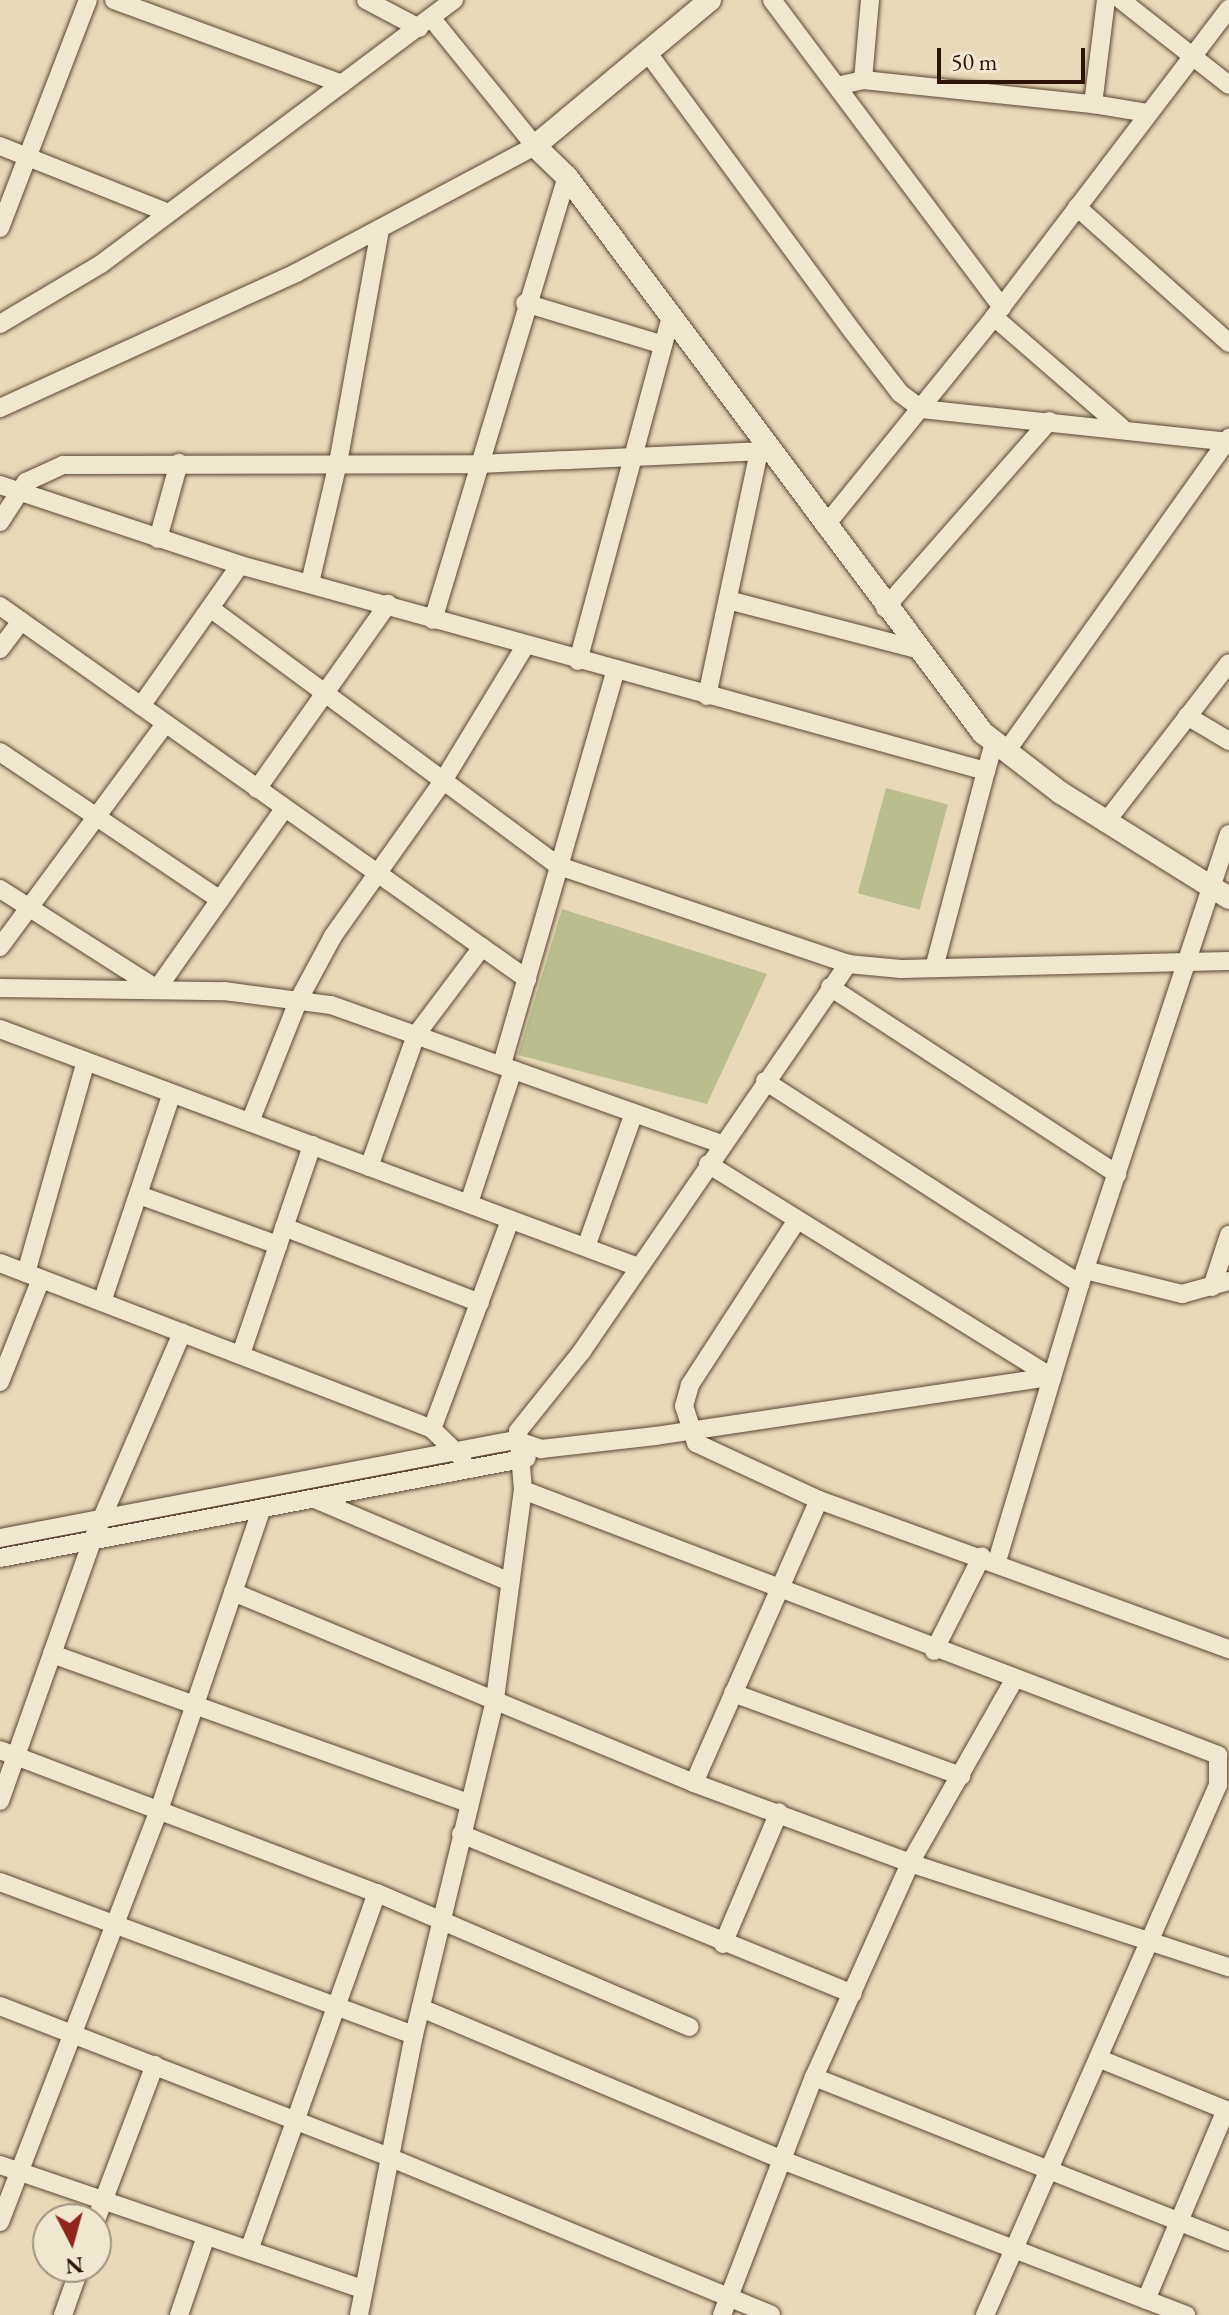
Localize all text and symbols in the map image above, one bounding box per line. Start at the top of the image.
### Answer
scale bar [941,32,1089,82]
text: 50 m [951,46,998,77]
north arrow [32,2203,112,2283]
text: N [64,2250,85,2281]

